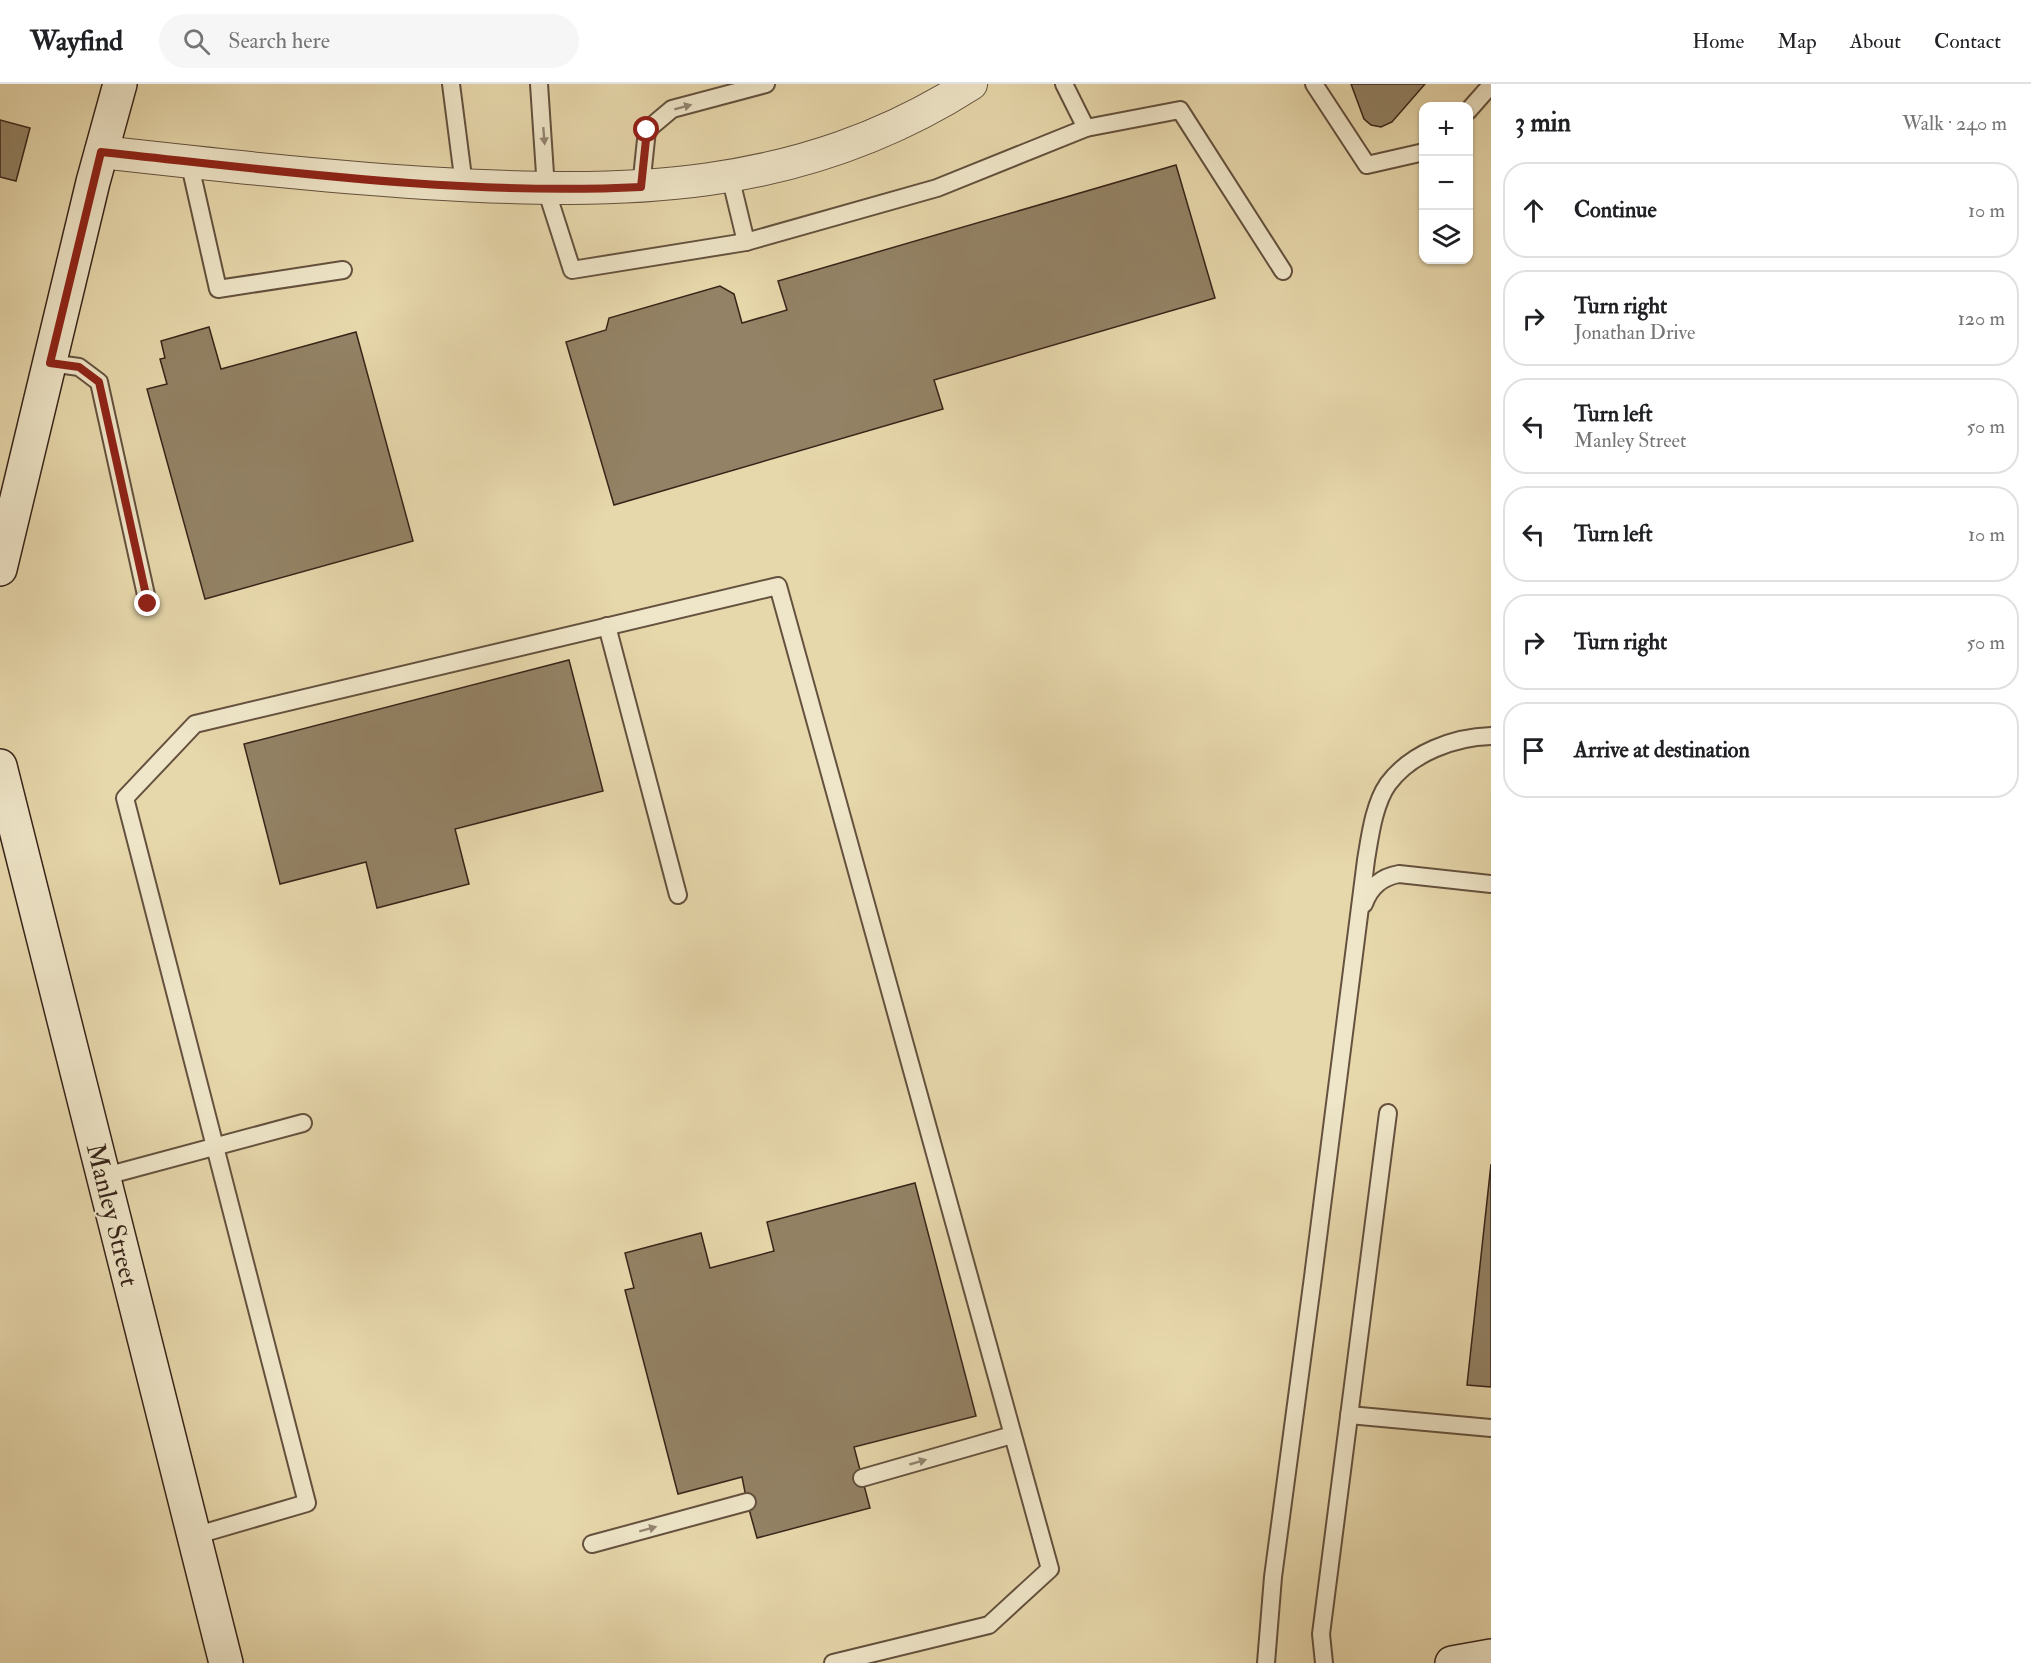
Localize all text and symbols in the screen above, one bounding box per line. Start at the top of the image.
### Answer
search box [159,14,579,68]
text: Wayfind [30,24,123,59]
icon: search [180,25,213,58]
text: Search here [228,27,330,55]
text: Home [1692,28,1744,55]
text: Map [1777,28,1817,55]
text: About [1850,28,1901,55]
text: Contact [1934,28,2001,55]
one-way arrow [673,101,692,111]
map controls [1419,102,1473,264]
button: + [1419,102,1473,156]
text: 3 min [1515,107,1571,139]
text: Walk · 240 m [1902,111,2007,136]
route start [633,116,659,142]
one-way arrow [539,127,549,146]
button: − [1419,156,1473,210]
icon: ahead [1517,194,1550,227]
text: Continue [1574,196,1657,224]
text: 10 m [1968,198,2005,223]
button: layers [1419,210,1473,264]
text: Turn right [1574,292,1667,320]
icon: right [1517,302,1550,335]
text: 120 m [1958,306,2005,331]
text: Jonathan Drive [1574,320,1695,345]
text: Turn left [1574,400,1653,428]
icon: left [1517,410,1550,443]
text: 50 m [1966,414,2005,439]
text: Manley Street [1574,428,1686,453]
icon: left [1517,518,1550,551]
text: Turn left [1574,520,1653,548]
text: 10 m [1968,522,2005,547]
route end [134,590,160,616]
icon: right [1517,626,1550,659]
text: Turn right [1574,628,1667,656]
text: 50 m [1966,630,2005,655]
icon: arrive [1517,734,1550,767]
text: Arrive at destination [1574,736,1750,764]
street label: Manley Street [79,1140,145,1290]
one-way arrow [909,1456,927,1466]
one-way arrow [639,1523,657,1533]

